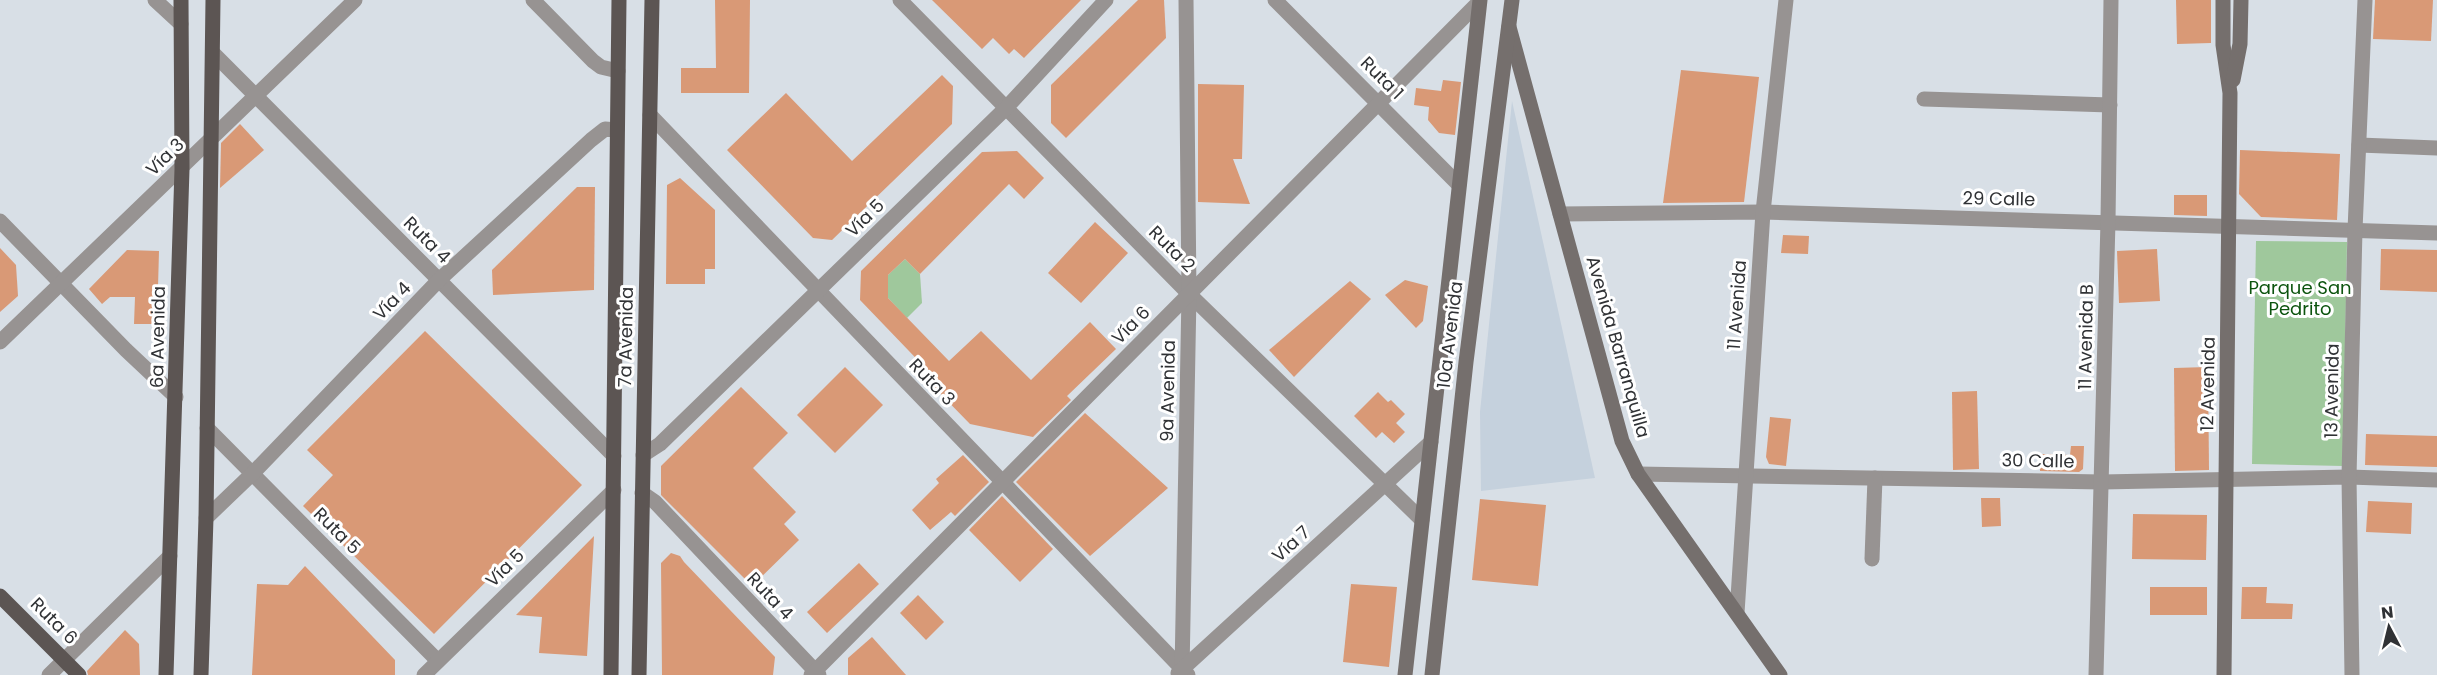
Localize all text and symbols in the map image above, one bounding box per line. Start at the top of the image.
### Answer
street label: Ruta 1 [1355,51,1409,105]
street label: Vía 3 [140,132,189,181]
street label: 29 Calle [1963,185,2036,212]
street label: Vía 5 [840,193,889,242]
street label: Ruta 4 [398,211,456,269]
street label: Ruta 2 [1144,220,1201,277]
street label: Avenida Barranquilla [1581,253,1656,441]
street label: 11 Avenida [1721,259,1752,351]
park label: Parque San Pedrito [2248,275,2352,321]
street label: Vía 4 [367,276,416,325]
street label: 10a Avenida [1431,280,1468,390]
street label: 11 Avenida B [2072,284,2099,390]
street label: 6a Avenida [144,286,171,388]
street label: 7a Avenida [612,287,639,387]
street label: Vía 6 [1106,300,1155,349]
street label: 12 Avenida [2194,336,2221,431]
street label: 9a Avenida [1154,340,1181,442]
street label: 13 Avenida [2318,343,2345,439]
street label: Ruta 3 [904,353,961,411]
street label: 30 Calle [2001,447,2075,474]
street label: Ruta 5 [308,502,366,560]
street label: Vía 7 [1266,520,1315,567]
street label: Vía 5 [480,543,529,592]
street label: Ruta 4 [742,566,799,625]
street label: Ruta 6 [25,592,83,650]
north arrow [2359,597,2419,657]
text: N [2380,600,2395,625]

